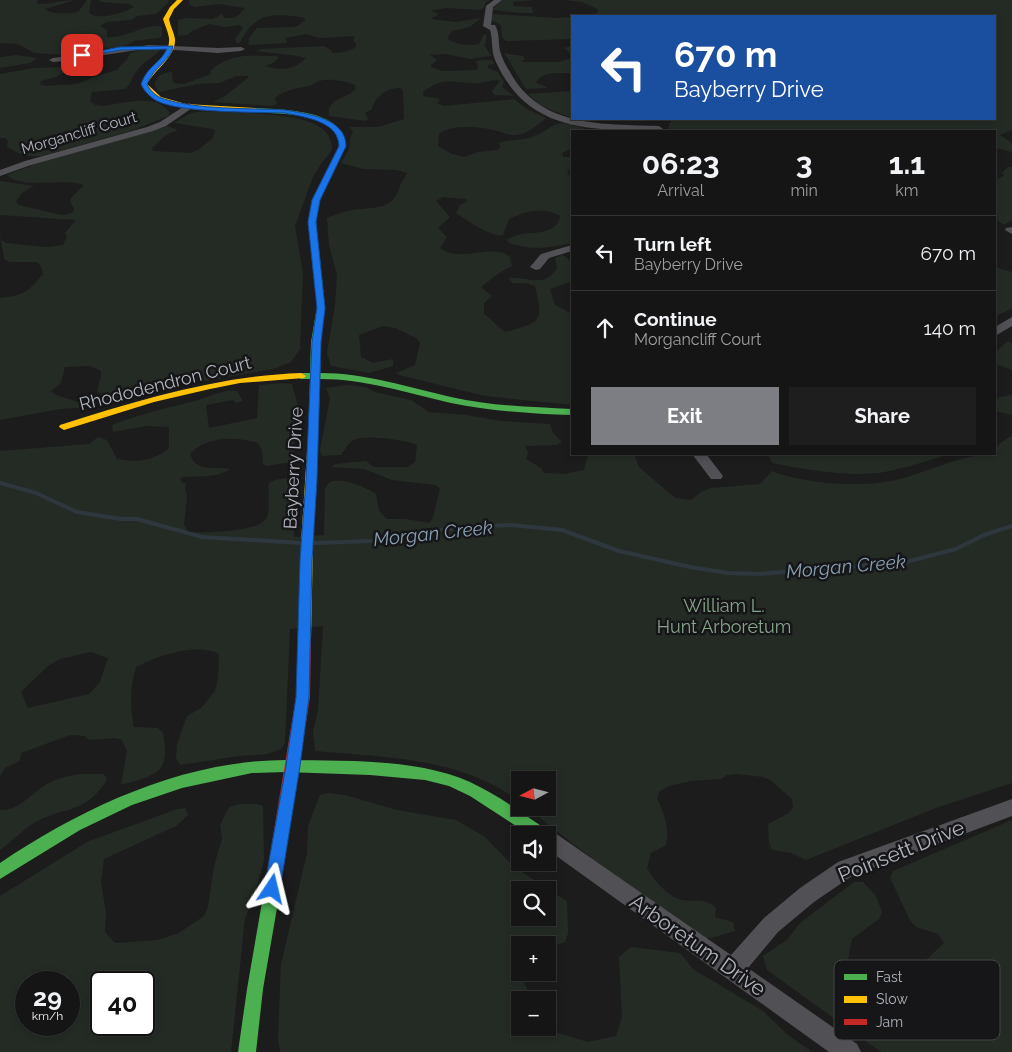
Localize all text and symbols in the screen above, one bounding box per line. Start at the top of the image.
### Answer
pin [61,34,103,76]
text: 670 m [674,34,777,75]
icon: left [591,35,656,100]
icon: arrive [68,41,96,69]
text: Bayberry Drive [674,76,824,102]
street label: Morgancliff Court [19,108,139,158]
text: 06:23 [642,146,720,181]
text: 3 [796,146,813,181]
text: 1.1 [889,146,925,181]
text: Arrival [657,181,704,200]
text: min [790,181,818,200]
text: km [895,181,919,200]
text: Turn left [634,233,711,255]
icon: left [591,239,619,267]
text: 670 m [921,242,976,264]
text: Bayberry Drive [634,255,743,274]
text: Continue [634,308,717,330]
icon: ahead [591,314,619,342]
text: 140 m [924,317,976,339]
text: Morgancliff Court [634,330,761,349]
street label: Rhododendron Court [77,352,253,414]
button: Exit [591,387,779,445]
button: Share [789,387,976,445]
street label: Bayberry Drive [279,406,307,530]
water label: Morgan Creek [372,516,494,550]
water label: Morgan Creek [785,550,907,582]
park label: William L. Hunt Arboretum [657,595,791,637]
north arrow [511,771,556,816]
map controls [511,771,556,1036]
street label: Poinsett Drive [834,814,968,888]
button: sound [511,826,556,871]
position arrow [245,862,297,914]
button: search [511,881,556,926]
street label: Arboretum Drive [625,889,771,1001]
button: + [511,936,556,981]
legend [834,960,1000,1040]
text: Fast [876,969,903,985]
speed limit sign: 40 [90,971,155,1036]
text: 29 [33,982,62,1012]
button: − [511,991,556,1036]
text: Slow [876,991,908,1007]
text: km/h [32,1009,63,1023]
text: Jam [876,1014,903,1030]

